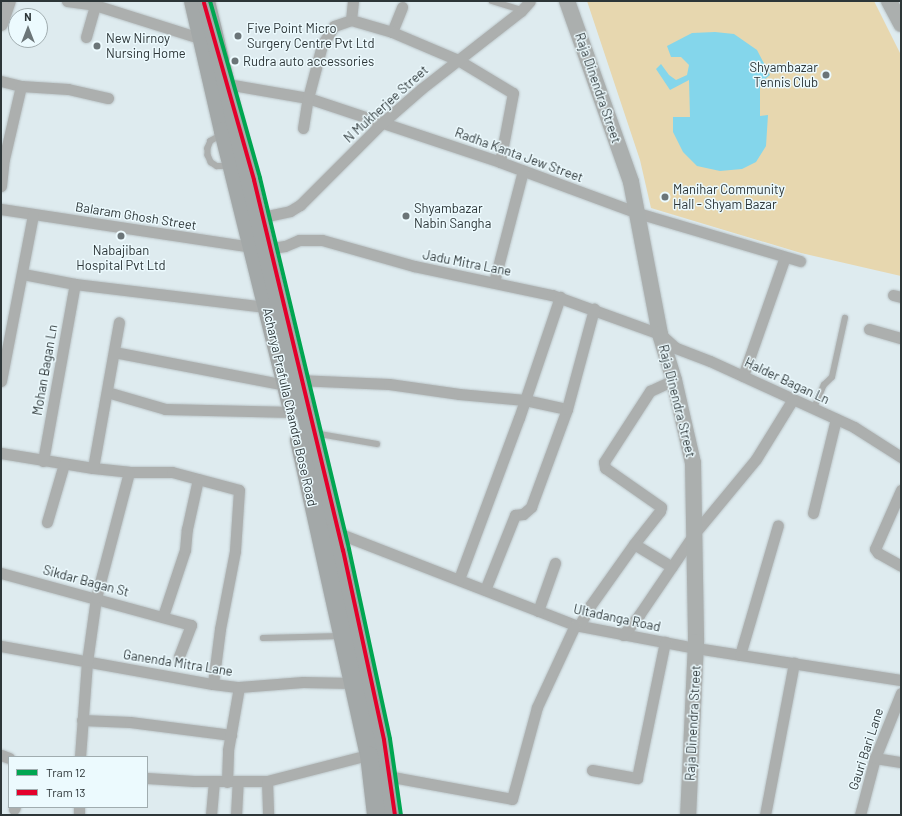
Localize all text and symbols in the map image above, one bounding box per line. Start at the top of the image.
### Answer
north arrow [8,8,48,48]
text: N [24,10,32,23]
place label: Five Point Micro Surgery Centre Pvt Ltd [247,21,375,52]
marker: Five Point Micro Surgery Centre Pvt Ltd [232,30,244,42]
place label: New Nirnoy Nursing Home [106,31,186,62]
street label: Raja Dinendra Street [572,31,624,145]
marker: New Nirnoy Nursing Home [91,40,103,52]
place label: Rudra auto accessories [243,53,374,69]
marker: Rudra auto accessories [230,56,240,66]
place label: Shyambazar Tennis Club [749,60,818,91]
street label: N Mukherjee Street [341,62,431,146]
marker: Shyambazar Tennis Club [821,70,831,80]
street label: Radha Kanta Jew Street [453,125,585,185]
place label: Manihar Community Hall - Shyam Bazar [673,182,785,213]
marker: Manihar Community Hall - Shyam Bazar [660,192,670,202]
street label: Balaram Ghosh Street [74,199,198,233]
place label: Shyambazar Nabin Sangha [414,201,491,232]
marker: Shyambazar Nabin Sangha [401,211,411,221]
marker: Nabajiban Hospital Pvt Ltd [115,230,127,242]
place label: Nabajiban Hospital Pvt Ltd [76,243,166,274]
street label: Jadu Mitra Lane [421,247,513,279]
street label: Acharya Prafulla Chandra Bose Road [260,306,320,508]
street label: Mohan Bagan Ln [29,323,61,417]
street label: Raja Dinendra Street [655,343,699,459]
street label: Halder Bagan Ln [742,355,832,407]
street label: Sikdar Bagan St [41,562,131,600]
street label: Ultadanga Road [572,601,662,635]
street label: Ganenda Mitra Lane [122,647,234,679]
street label: Raja Dinendra Street [682,665,704,781]
street label: Gauri Bari Lane [845,706,887,792]
legend [8,756,148,808]
text: Tram 12 [46,765,86,779]
text: Tram 13 [46,785,85,799]

